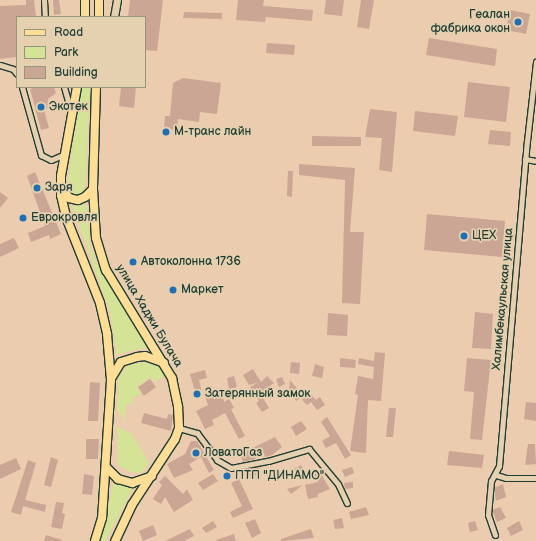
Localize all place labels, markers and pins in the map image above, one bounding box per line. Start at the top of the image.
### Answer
place label: Геалан фабрика окон [431,8,510,36]
marker: Геалан фабрика окон [513,17,523,27]
place label: Экотек [49,100,88,114]
marker: Экотек [36,102,46,112]
place label: М-транс лайн [174,125,251,139]
marker: М-транс лайн [161,127,171,137]
place label: Заря [45,181,73,195]
marker: Заря [32,183,42,193]
place label: Еврокровля [31,211,97,225]
marker: Еврокровля [18,213,28,223]
place label: ЦЕХ [472,229,496,243]
marker: ЦЕХ [459,231,469,241]
place label: Автоколонна 1736 [141,255,241,269]
marker: Автоколонна 1736 [128,257,138,267]
place label: Маркет [181,283,224,297]
marker: Маркет [168,285,178,295]
place label: Затерянный замок [205,387,311,401]
marker: Затерянный замок [192,389,202,399]
place label: ЛоватоГаз [204,446,262,460]
marker: ЛоватоГаз [191,448,201,458]
place label: ПТП "ДИНАМО" [235,469,324,483]
marker: ПТП "ДИНАМО" [222,471,232,481]

